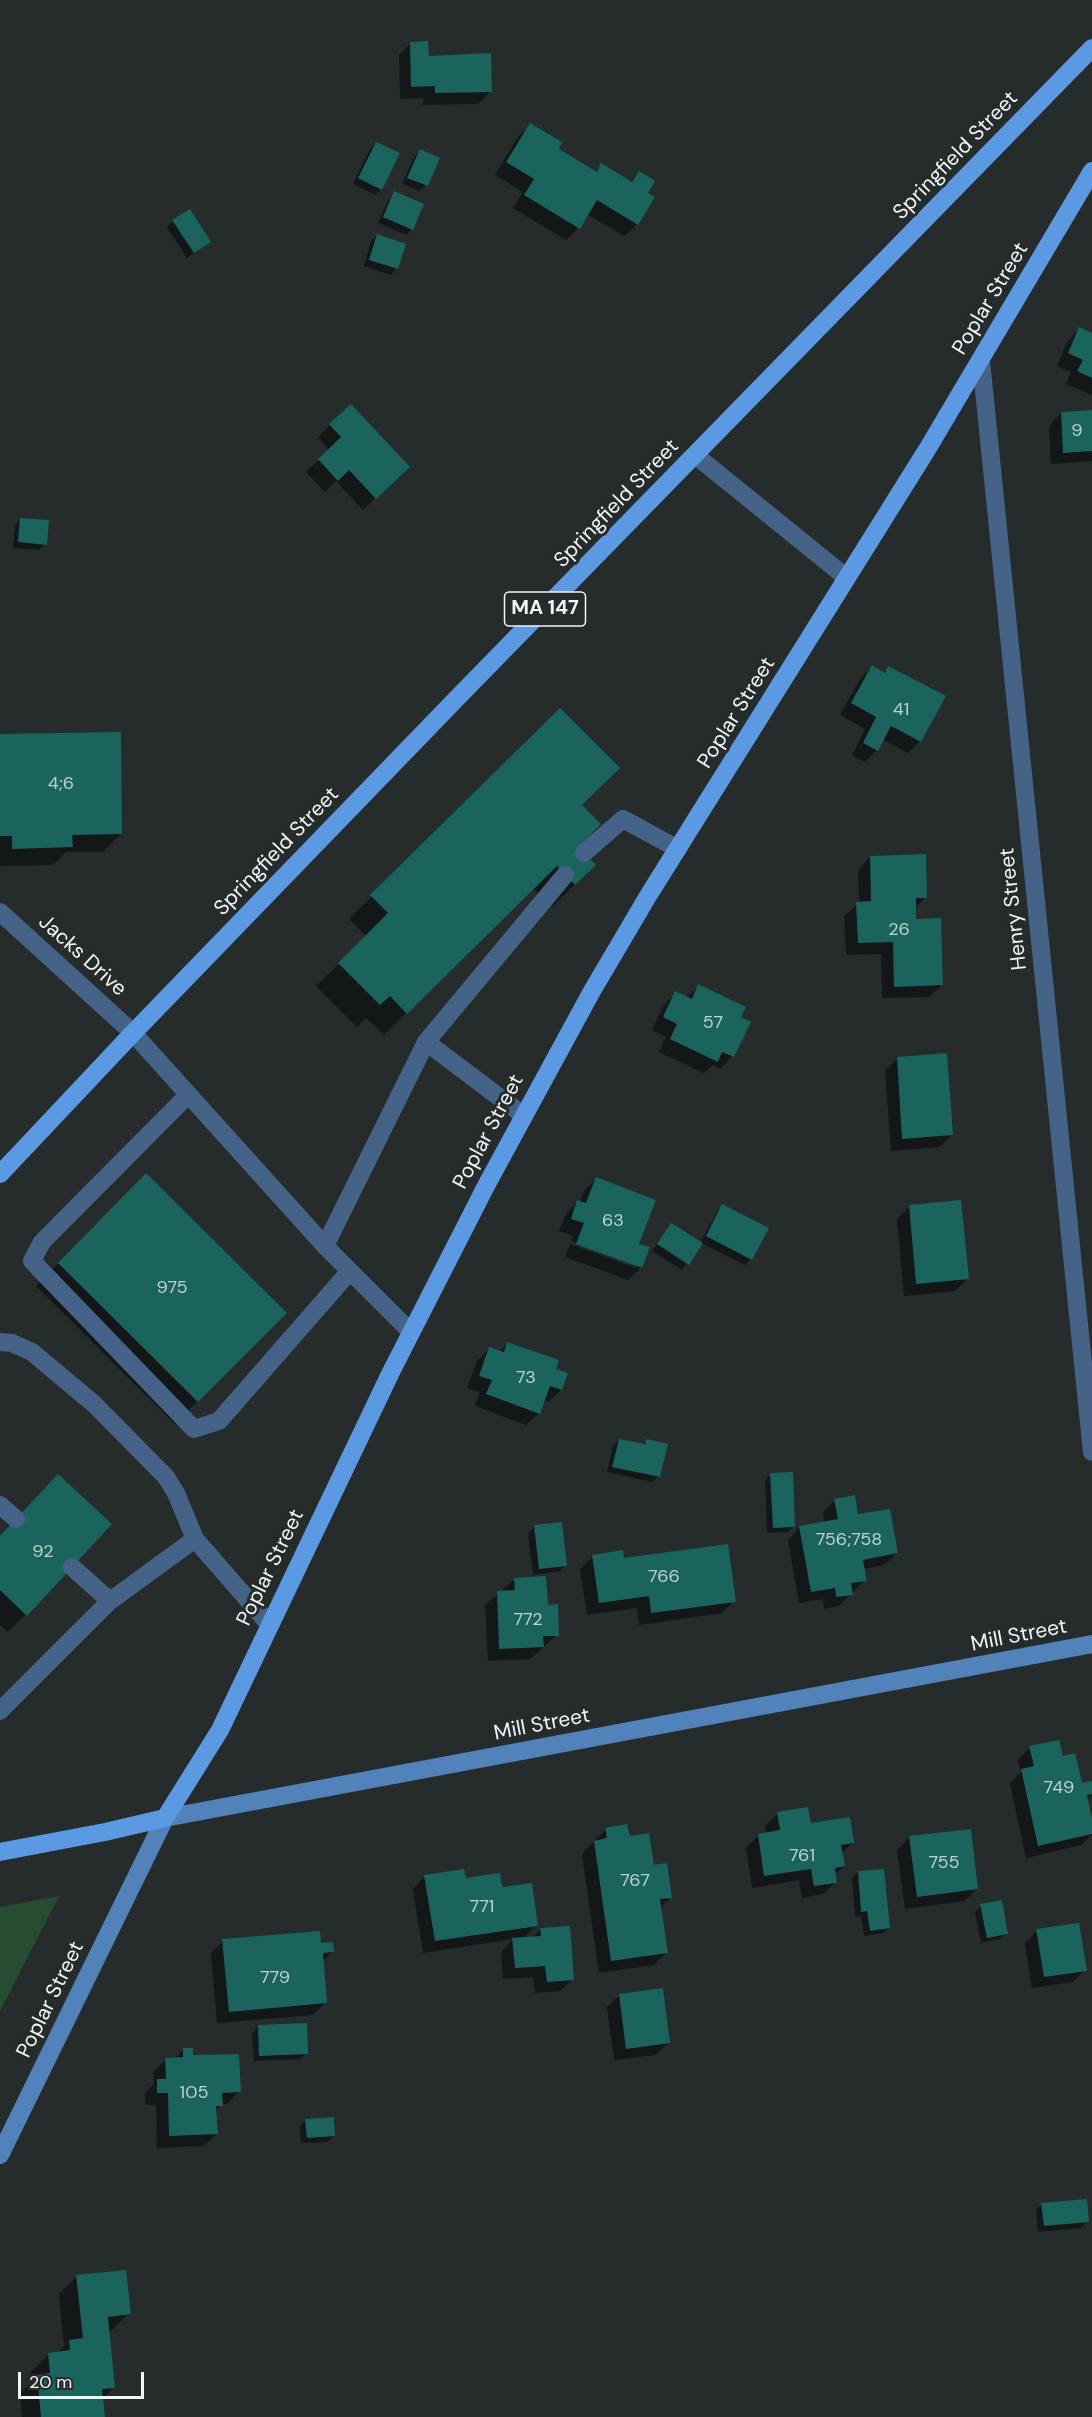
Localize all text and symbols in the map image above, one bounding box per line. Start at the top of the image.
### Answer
street label: Springfield Street [888,87,1024,225]
street label: Poplar Street [948,238,1034,360]
house number: 9 [1071,420,1083,442]
street label: Springfield Street [549,435,685,573]
road number: MA 147 [504,592,586,626]
street label: Poplar Street [693,653,781,773]
house number: 41 [893,699,909,721]
house number: 4;6 [48,773,74,795]
street label: Springfield Street [209,783,345,921]
street label: Henry Street [995,847,1033,971]
street label: Jacks Drive [33,910,131,1002]
house number: 26 [888,919,910,941]
house number: 57 [703,1012,723,1034]
street label: Poplar Street [448,1070,530,1194]
house number: 63 [602,1210,624,1232]
house number: 975 [157,1277,187,1299]
house number: 73 [516,1367,536,1389]
street label: Poplar Street [232,1506,310,1630]
house number: 756;758 [816,1529,882,1551]
house number: 92 [32,1541,54,1563]
house number: 766 [648,1566,680,1588]
house number: 772 [513,1609,543,1631]
street label: Mill Street [969,1614,1069,1658]
street label: Mill Street [492,1703,592,1747]
house number: 749 [1044,1777,1074,1799]
house number: 761 [789,1845,815,1867]
house number: 755 [928,1852,960,1874]
house number: 767 [620,1870,650,1892]
house number: 771 [470,1896,494,1918]
street label: Poplar Street [12,1938,90,2062]
house number: 779 [260,1967,290,1989]
house number: 105 [180,2082,208,2104]
scale bar [21,2360,147,2398]
text: 20 m [29,2370,72,2394]

